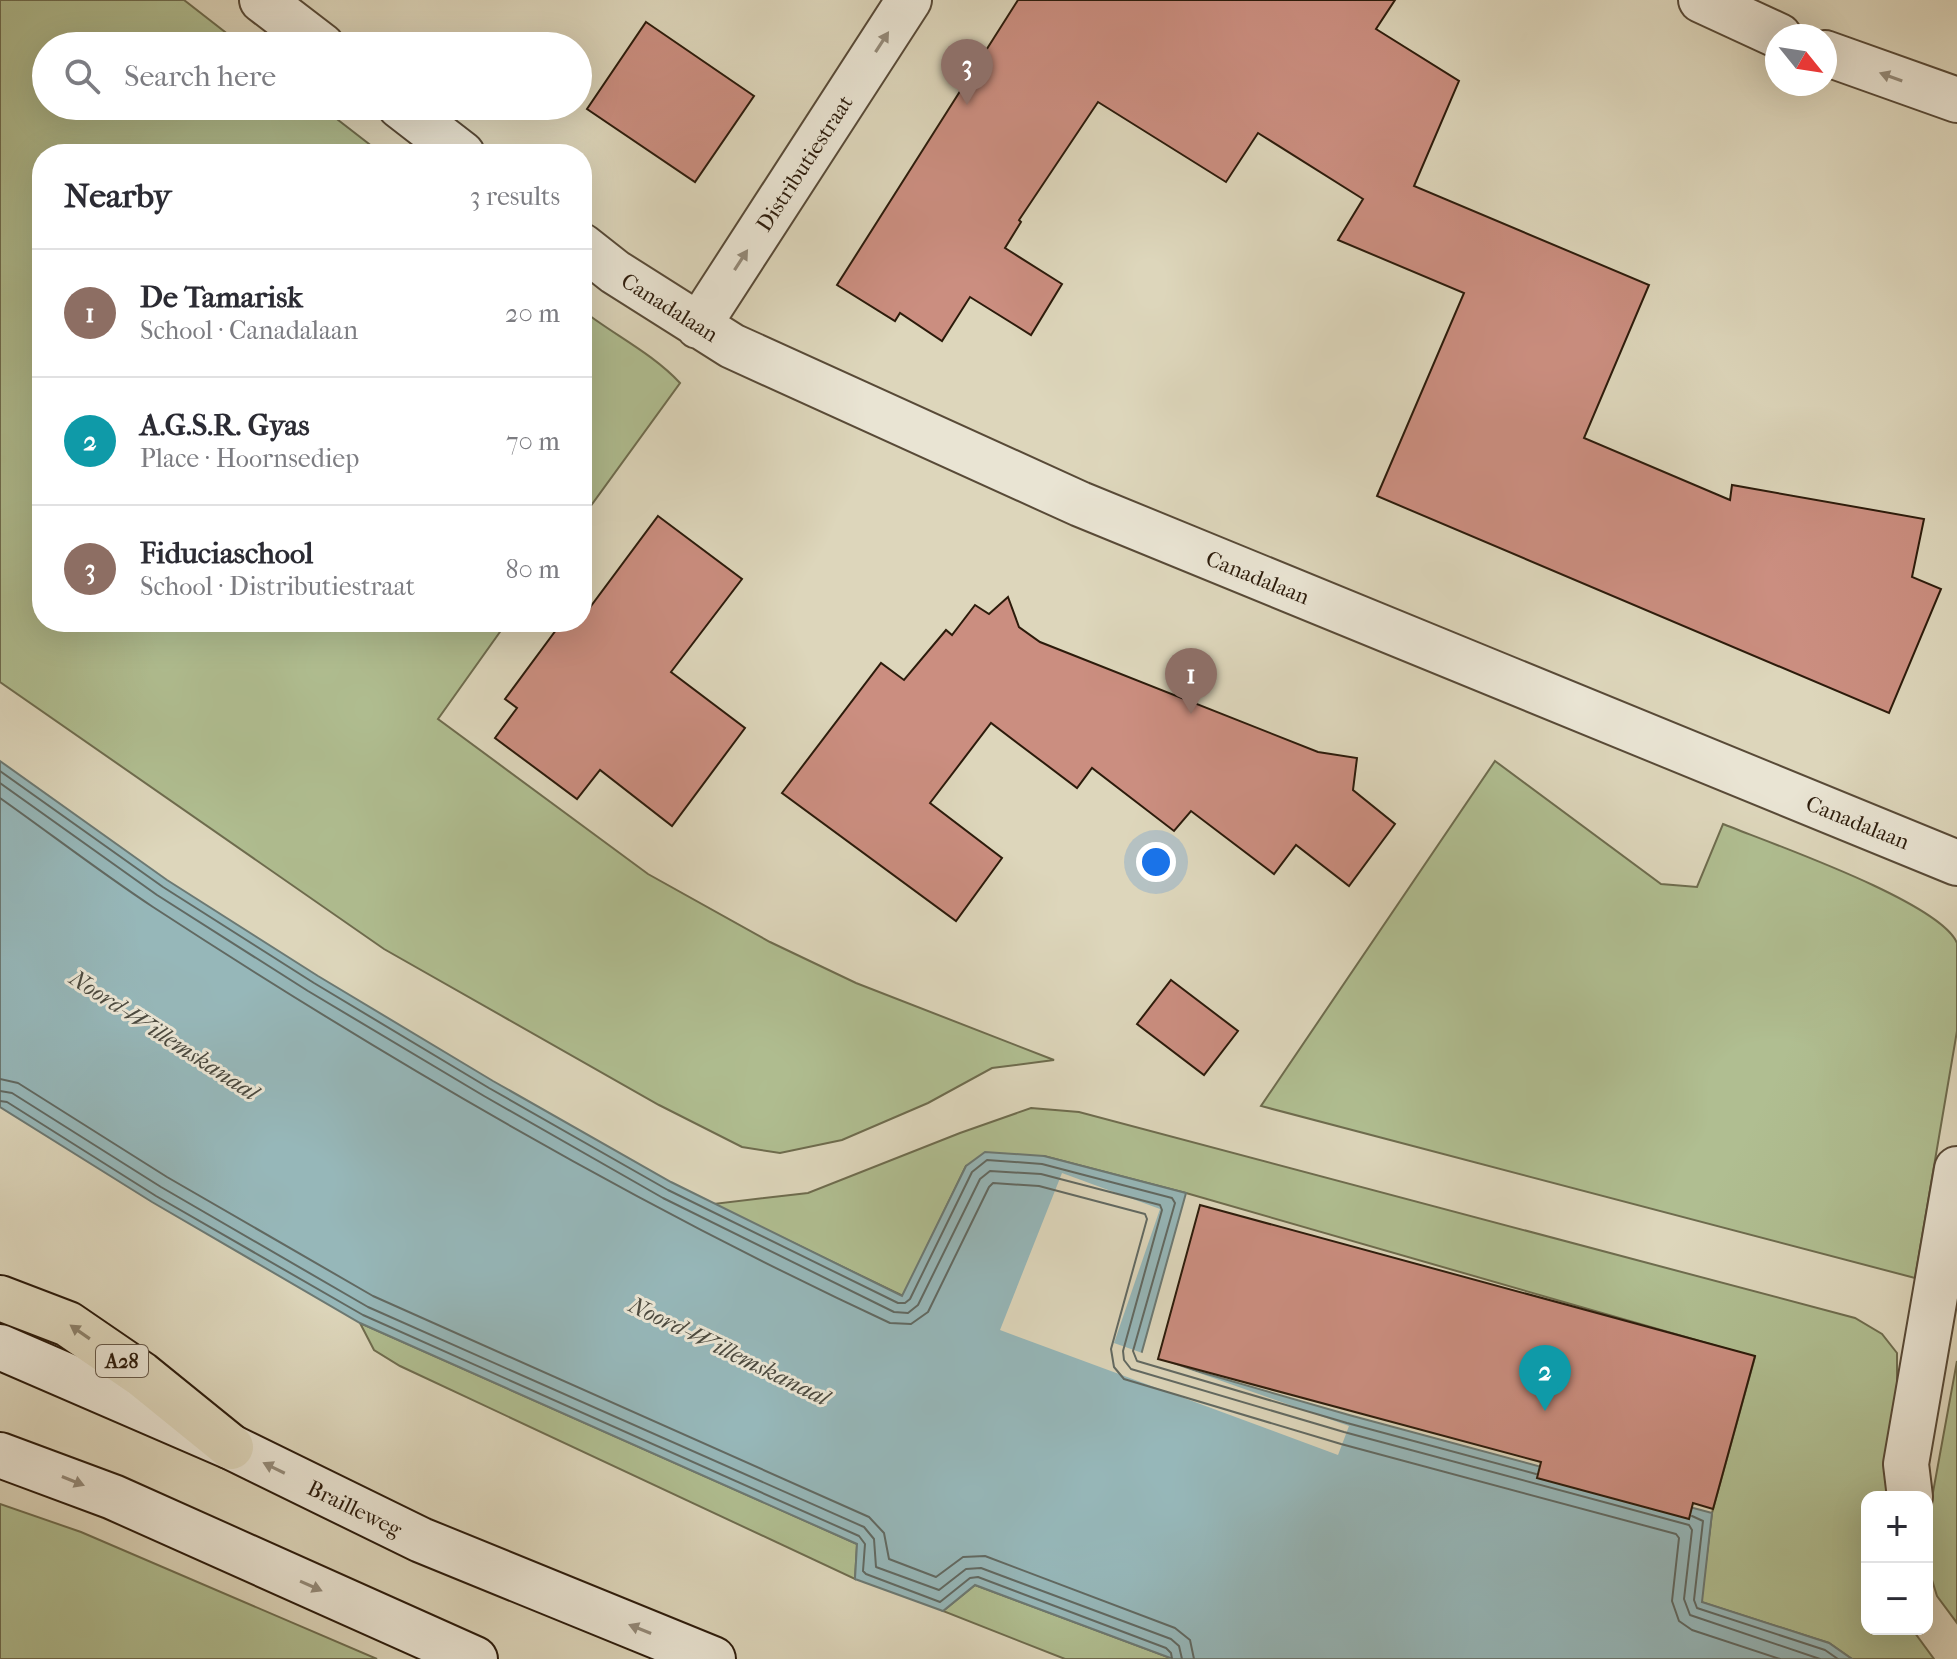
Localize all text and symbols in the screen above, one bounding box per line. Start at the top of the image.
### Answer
north arrow [1765,24,1837,96]
one-way arrow [874,31,888,53]
search box [32,32,592,120]
pin: 3 [941,39,993,105]
icon: search [60,54,104,98]
text: Search here [124,59,276,94]
one-way arrow [1879,70,1903,82]
street label: Distributiestraat [751,90,859,237]
text: Nearby [64,176,171,216]
text: 3 results [470,181,560,212]
one-way arrow [733,250,748,271]
street label: Canadalaan [616,268,723,348]
text: De Tamarisk [140,280,303,315]
text: 1 [85,298,95,329]
text: 20 m [505,298,560,329]
text: School · Canadalaan [140,315,358,346]
text: A.G.S.R. Gyas [140,408,309,443]
text: 2 [83,426,97,457]
text: 70 m [506,426,560,457]
text: Place · Hoornsediep [140,443,359,474]
text: Fiduciaschool [140,536,313,571]
street label: Canadalaan [1202,545,1313,611]
text: 3 [85,554,95,585]
text: 80 m [505,554,560,585]
text: School · Distributiestraat [140,571,415,602]
pin: 1 [1165,648,1217,714]
street label: Canadalaan [1802,790,1913,856]
your location [1136,842,1176,882]
water label: Noord-Willemskanaal [64,963,266,1108]
water label: Noord-Willemskanaal [623,1290,836,1413]
one-way arrow [70,1325,91,1340]
road number: A28 [96,1345,148,1377]
pin: 2 [1519,1345,1571,1411]
one-way arrow [262,1461,285,1475]
one-way arrow [61,1475,85,1488]
street label: Brailleweg [303,1475,406,1543]
map controls [1861,1491,1933,1635]
button: + [1861,1491,1933,1563]
button: − [1861,1563,1933,1635]
one-way arrow [300,1580,323,1593]
one-way arrow [628,1622,652,1635]

